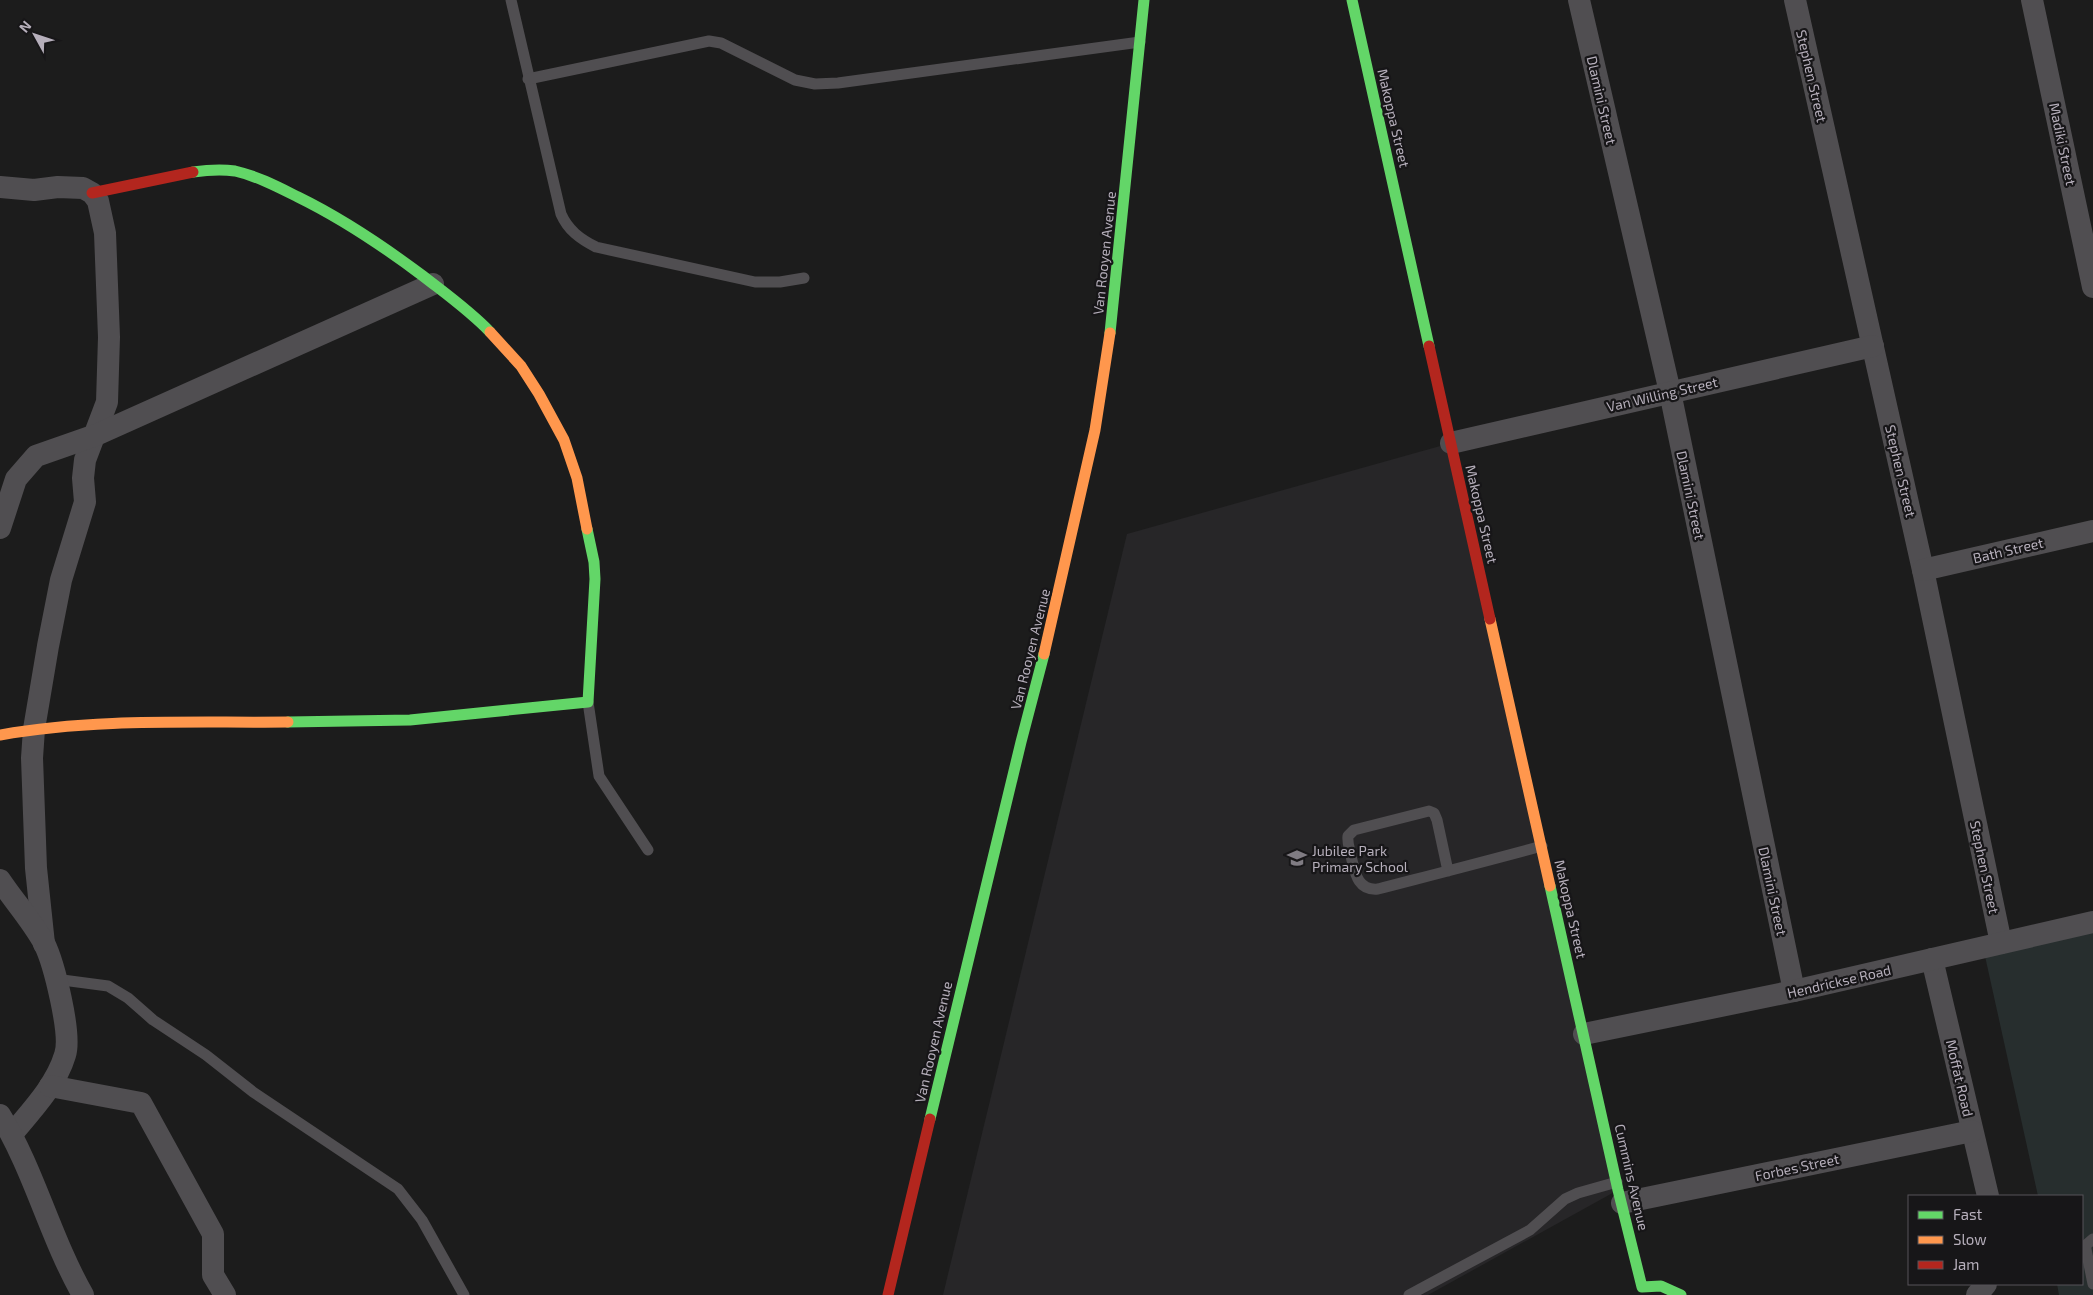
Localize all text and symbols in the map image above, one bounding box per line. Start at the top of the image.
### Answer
north arrow [10,10,60,60]
text: N [15,17,34,36]
street label: Stephen Street [1793,28,1831,124]
street label: Dlamini Street [1584,54,1620,146]
street label: Makoppa Street [1374,67,1414,169]
street label: Madiki Street [2046,101,2080,187]
street label: Van Rooyen Avenue [1089,190,1119,316]
street label: Van Willing Street [1605,373,1719,415]
street label: Stephen Street [1882,423,1920,519]
street label: Dlamini Street [1673,449,1709,541]
street label: Makoppa Street [1462,463,1502,565]
street label: Bath Street [1971,534,2045,566]
street label: Van Rooyen Avenue [1007,587,1053,711]
street label: Stephen Street [1967,819,2003,915]
place label: Jubilee Park Primary School [1312,842,1409,875]
street label: Dlamini Street [1755,845,1791,937]
school or university icon: Jubilee Park Primary School [1286,847,1308,869]
street label: Makoppa Street [1551,858,1591,960]
street label: Hendrickse Road [1785,961,1893,1001]
street label: Van Rooyen Avenue [911,980,955,1104]
street label: Moffat Road [1943,1038,1977,1118]
street label: Cummins Avenue [1611,1122,1653,1232]
street label: Forbes Street [1753,1150,1841,1184]
legend [1908,1195,2083,1285]
text: Fast [1953,1205,1983,1223]
text: Slow [1953,1230,1987,1248]
text: Jam [1953,1255,1979,1273]

